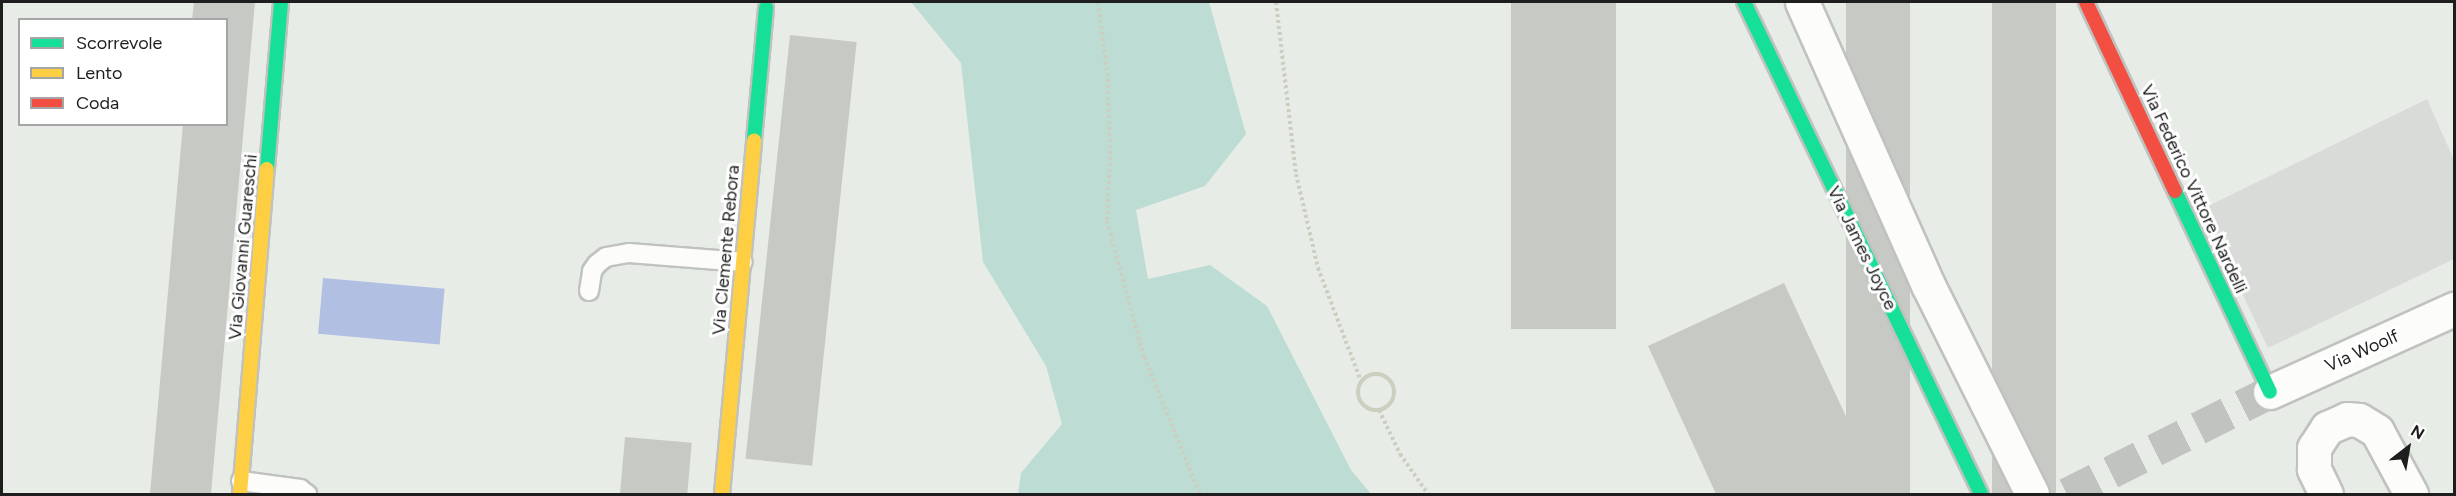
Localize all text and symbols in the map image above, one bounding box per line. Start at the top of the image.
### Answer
legend [18,18,228,126]
text: Scorrevole [76,32,162,54]
text: Lento [76,62,122,84]
street label: Via Federico Vittore Nardelli [2136,81,2252,297]
text: Coda [76,92,119,114]
street label: Via Giovanni Guareschi [224,153,262,341]
street label: Via Clemente Rebora [708,164,744,336]
street label: Via James Joyce [1823,183,1901,313]
street label: Via Woolf [2322,325,2402,377]
north arrow [2378,418,2438,478]
text: N [2407,421,2428,443]

